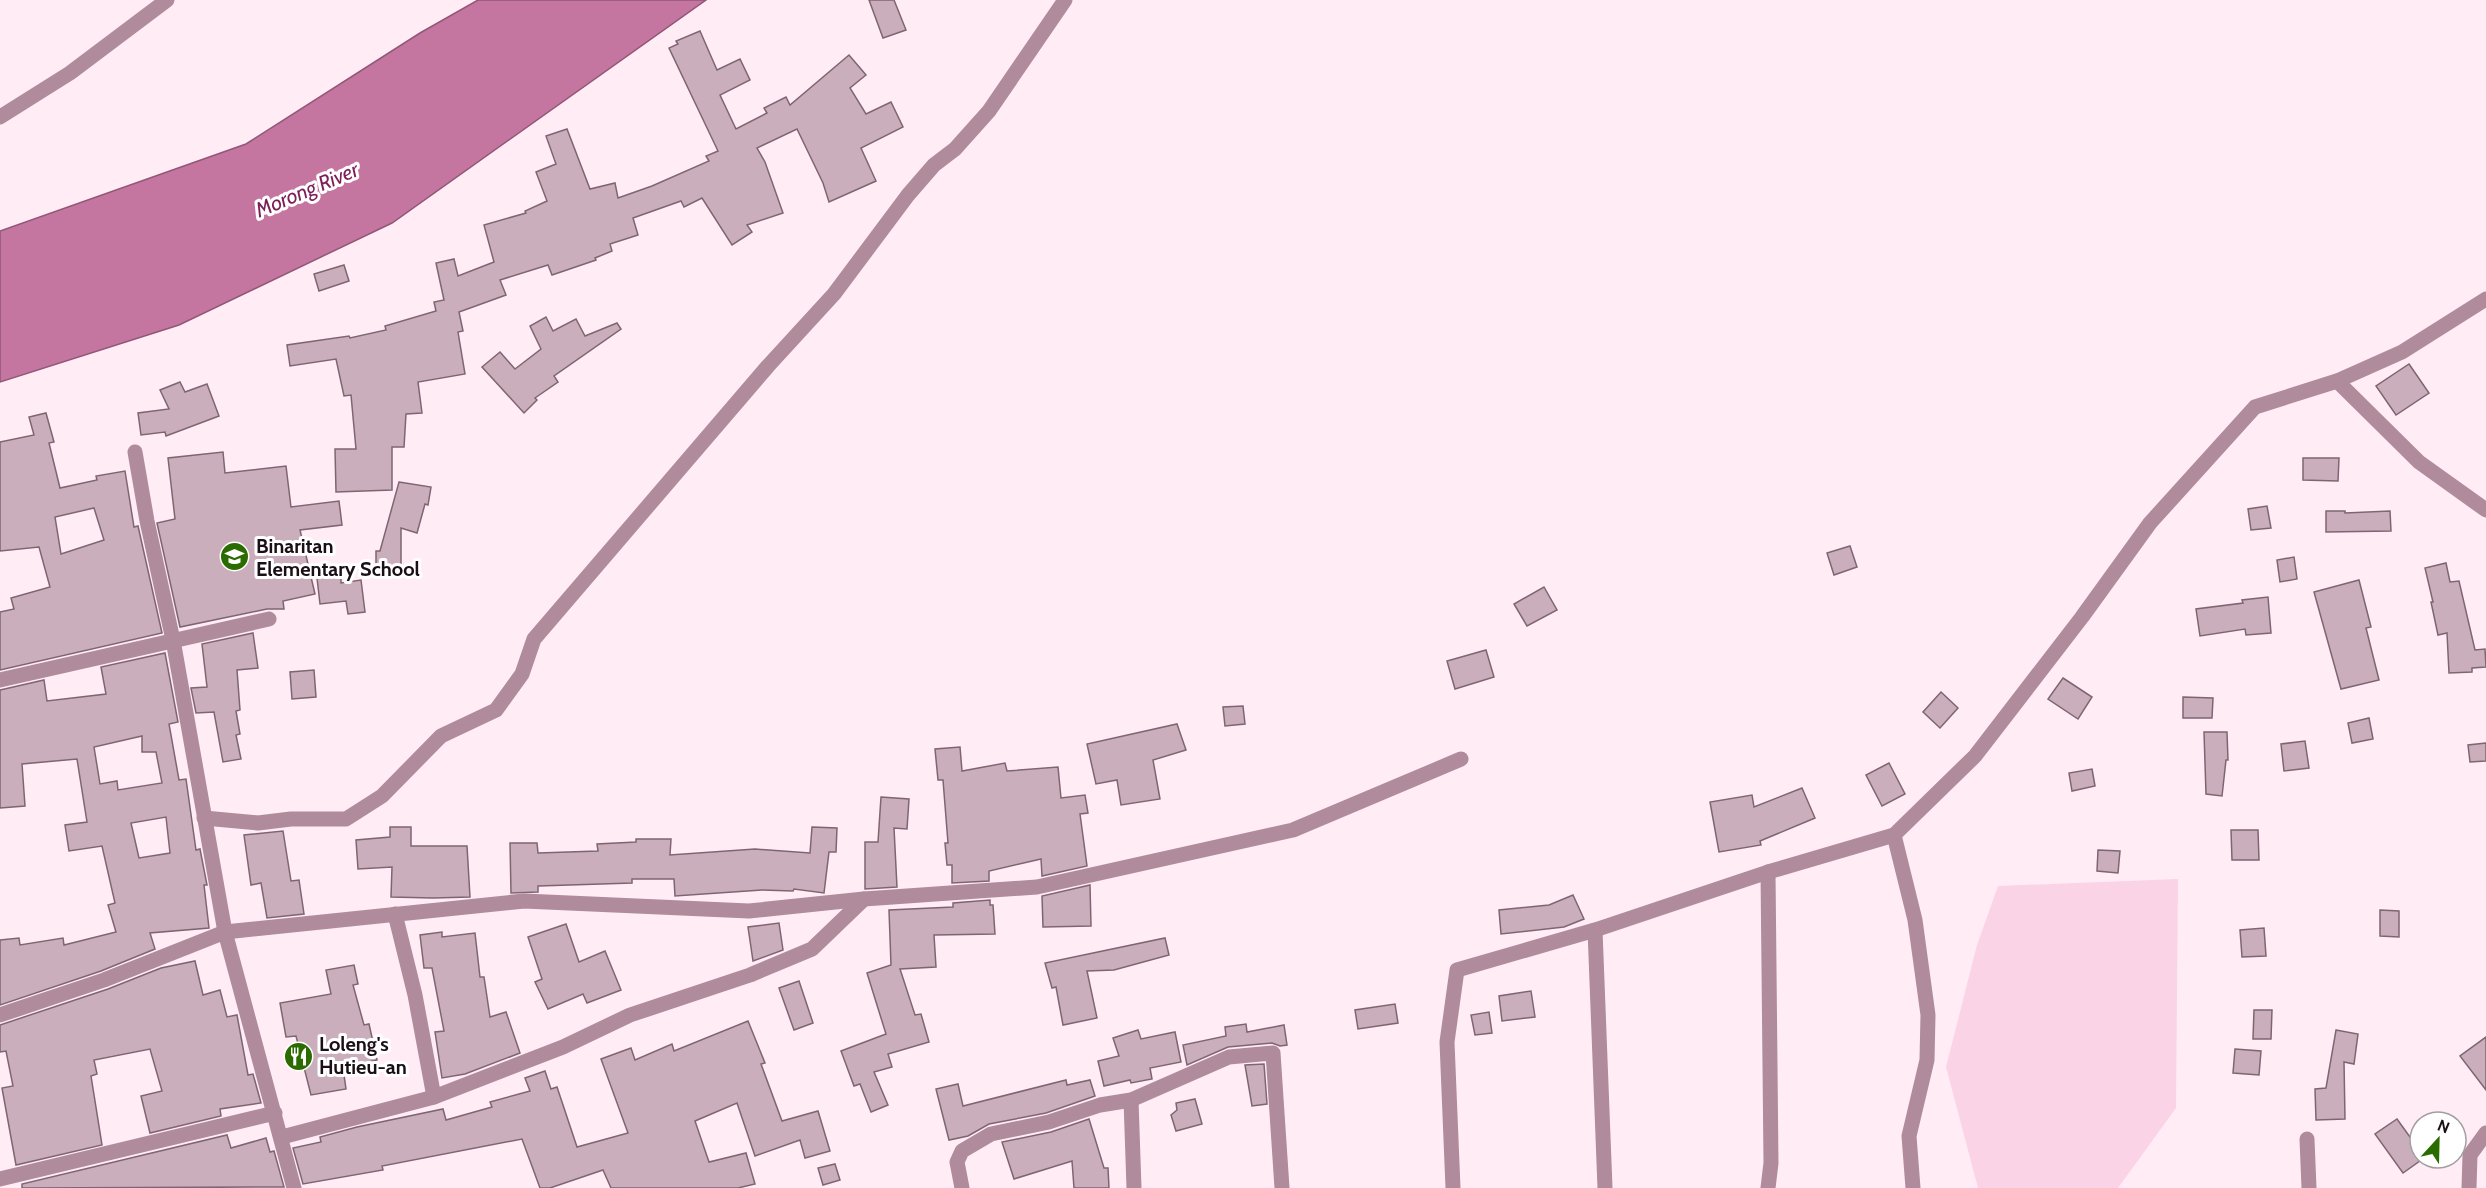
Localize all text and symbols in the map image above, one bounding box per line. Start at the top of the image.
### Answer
water label: Morong River [251,156,364,223]
place label: Binaritan Elementary School [256,534,420,581]
school or university icon: Binaritan Elementary School [219,541,251,573]
place label: Loleng's Hutieu-an [319,1032,407,1079]
restaurant icon: Loleng's Hutieu-an [282,1040,314,1072]
north arrow [2408,1110,2468,1170]
text: N [2435,1116,2452,1137]

